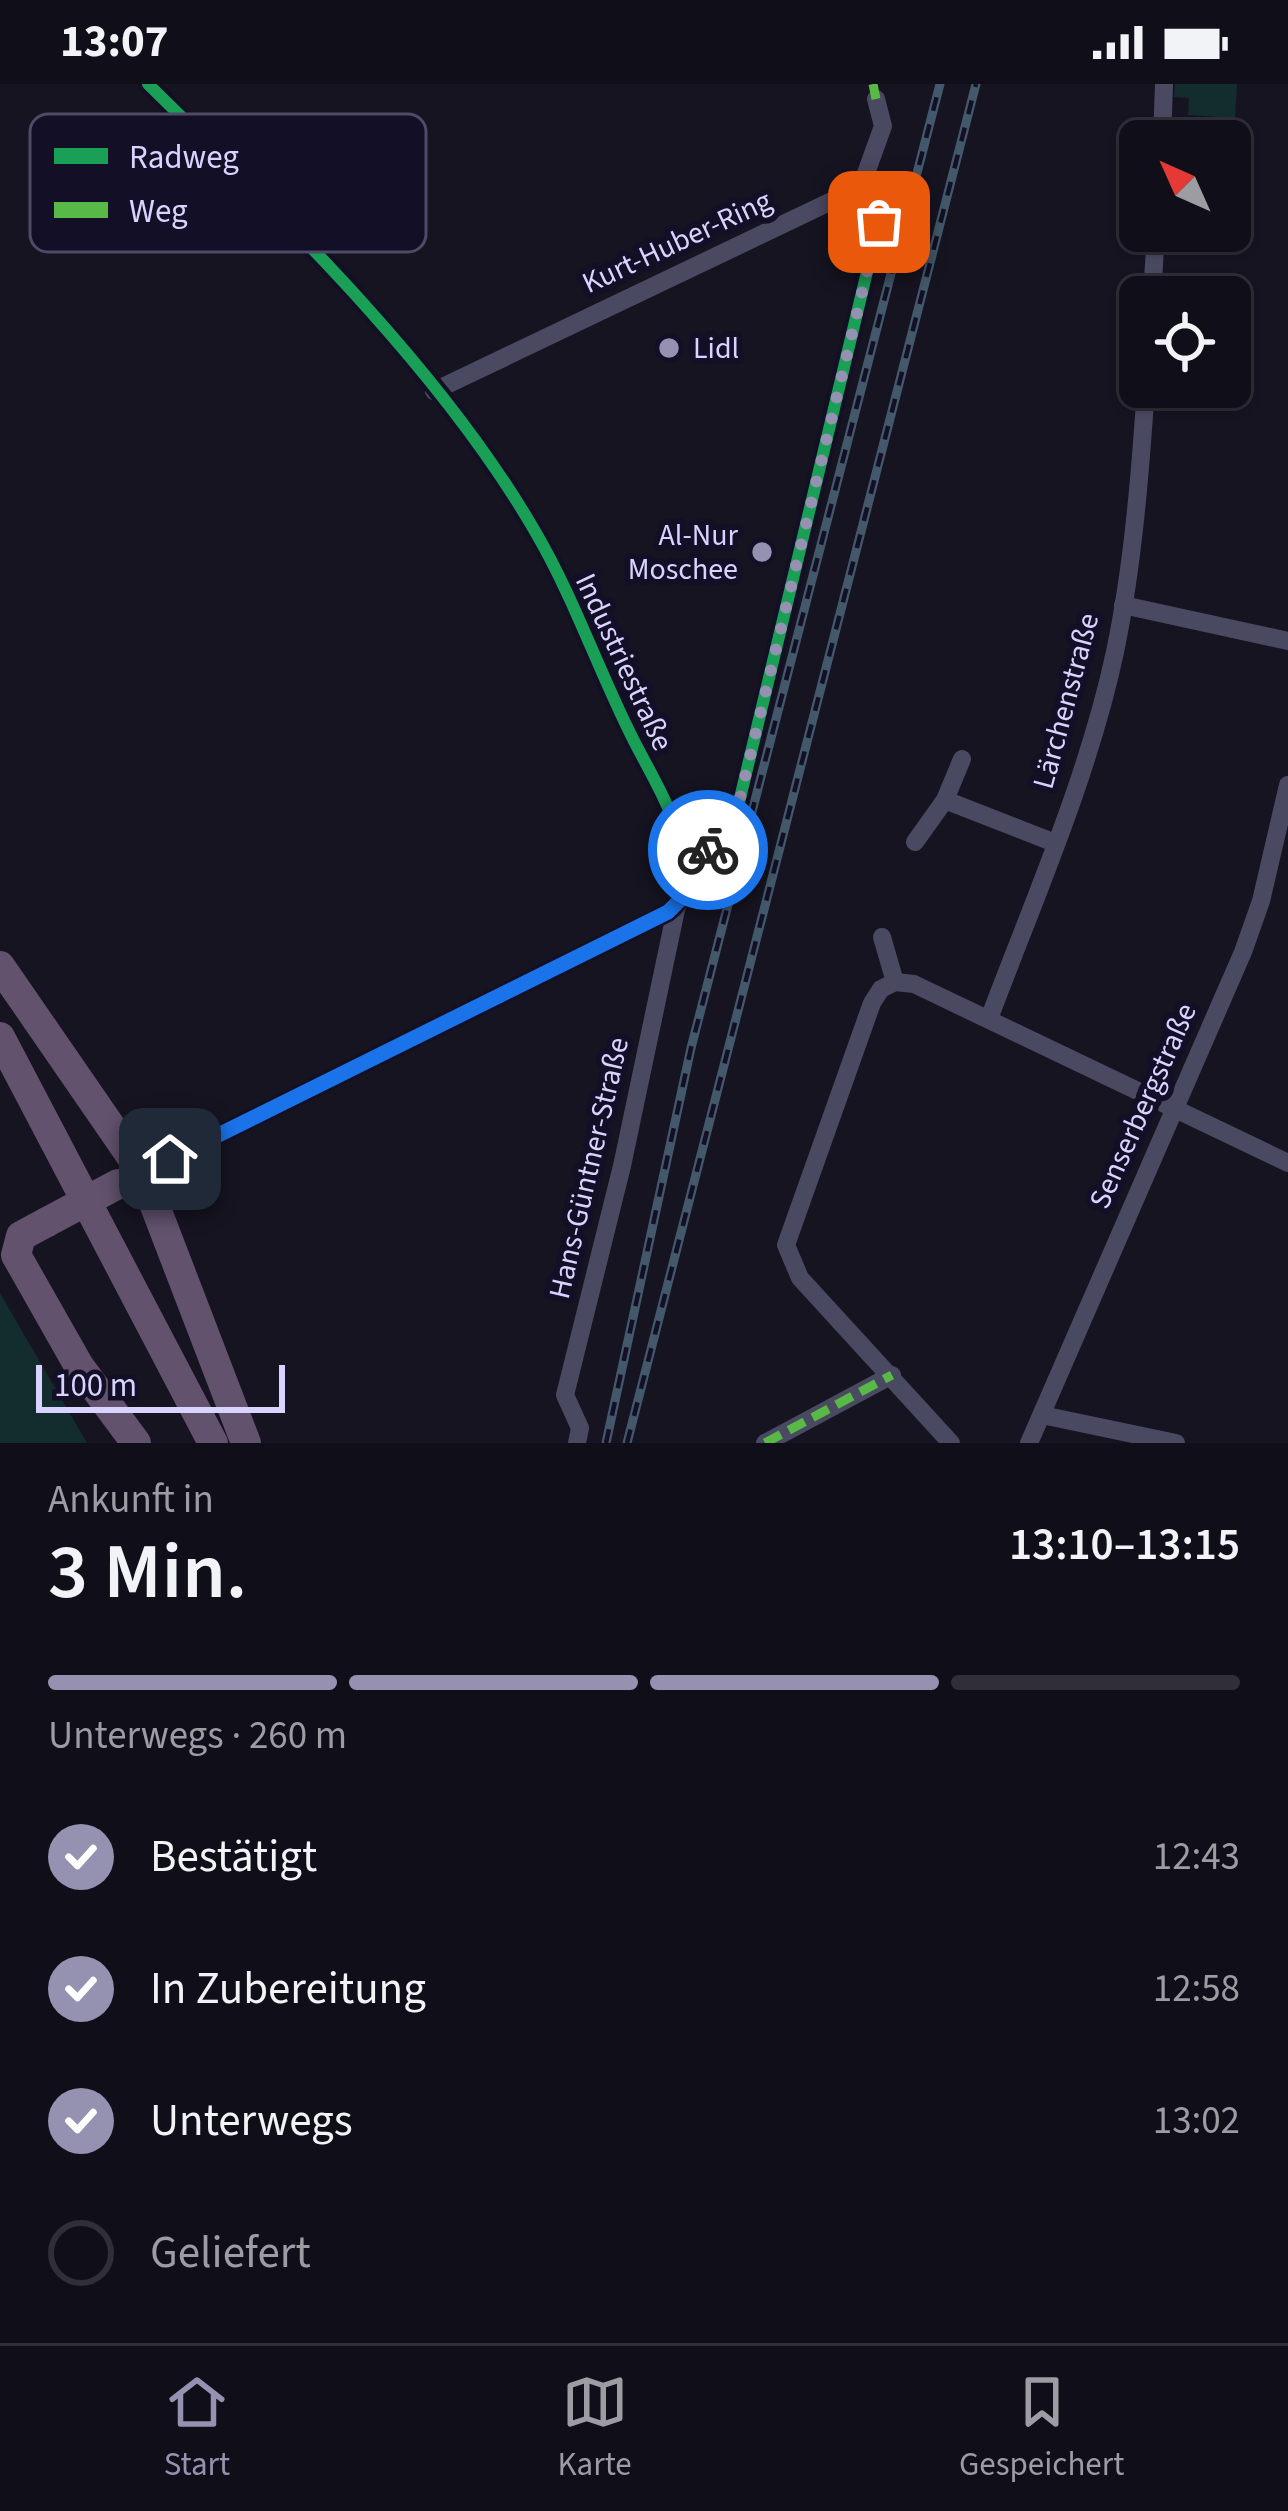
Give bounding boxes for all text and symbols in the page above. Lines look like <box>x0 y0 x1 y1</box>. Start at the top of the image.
text: 13:07 <box>60 10 169 74</box>
legend <box>30 114 426 252</box>
north arrow <box>1119 120 1251 252</box>
map controls <box>1119 120 1251 408</box>
text: Radweg <box>129 134 239 181</box>
pin <box>828 171 930 273</box>
street label: Kurt-Huber-Ring <box>575 179 779 305</box>
text: Weg <box>129 188 188 235</box>
icon: bag <box>846 189 912 255</box>
button: locate <box>1119 276 1251 408</box>
place label: Lidl <box>693 327 739 370</box>
marker: Lidl <box>656 335 682 361</box>
place label: Al-Nur Moschee <box>628 514 739 591</box>
marker: Al-Nur Moschee <box>749 539 775 565</box>
street label: Industriestraße <box>564 566 684 758</box>
street label: Lärchenstraße <box>1022 608 1110 794</box>
courier <box>648 790 768 910</box>
icon: bike <box>675 817 741 883</box>
street label: Senserbergstraße <box>1078 996 1208 1216</box>
street label: Hans-Güntner-Straße <box>538 1033 640 1303</box>
pin <box>119 1108 221 1210</box>
icon: home <box>137 1126 203 1192</box>
scale bar <box>36 1359 285 1412</box>
text: 100 m <box>54 1362 137 1409</box>
text: Ankunft in <box>48 1472 214 1528</box>
text: 13:10–13:15 <box>1009 1513 1240 1577</box>
text: 3 Min. <box>48 1517 247 1628</box>
text: Unterwegs · 260 m <box>48 1708 347 1764</box>
icon: check <box>48 1824 114 1890</box>
text: Bestätigt <box>150 1825 317 1889</box>
text: 12:43 <box>1153 1829 1240 1885</box>
icon: check <box>48 1956 114 2022</box>
text: In Zubereitung <box>150 1957 426 2021</box>
text: 12:58 <box>1153 1961 1240 2017</box>
icon: check <box>48 2088 114 2154</box>
text: Unterwegs <box>150 2089 353 2153</box>
text: 13:02 <box>1153 2093 1240 2149</box>
text: Geliefert <box>150 2221 311 2285</box>
tab: Start <box>164 2369 230 2488</box>
tab: Karte <box>557 2369 632 2488</box>
tab: Gespeichert <box>959 2369 1124 2488</box>

